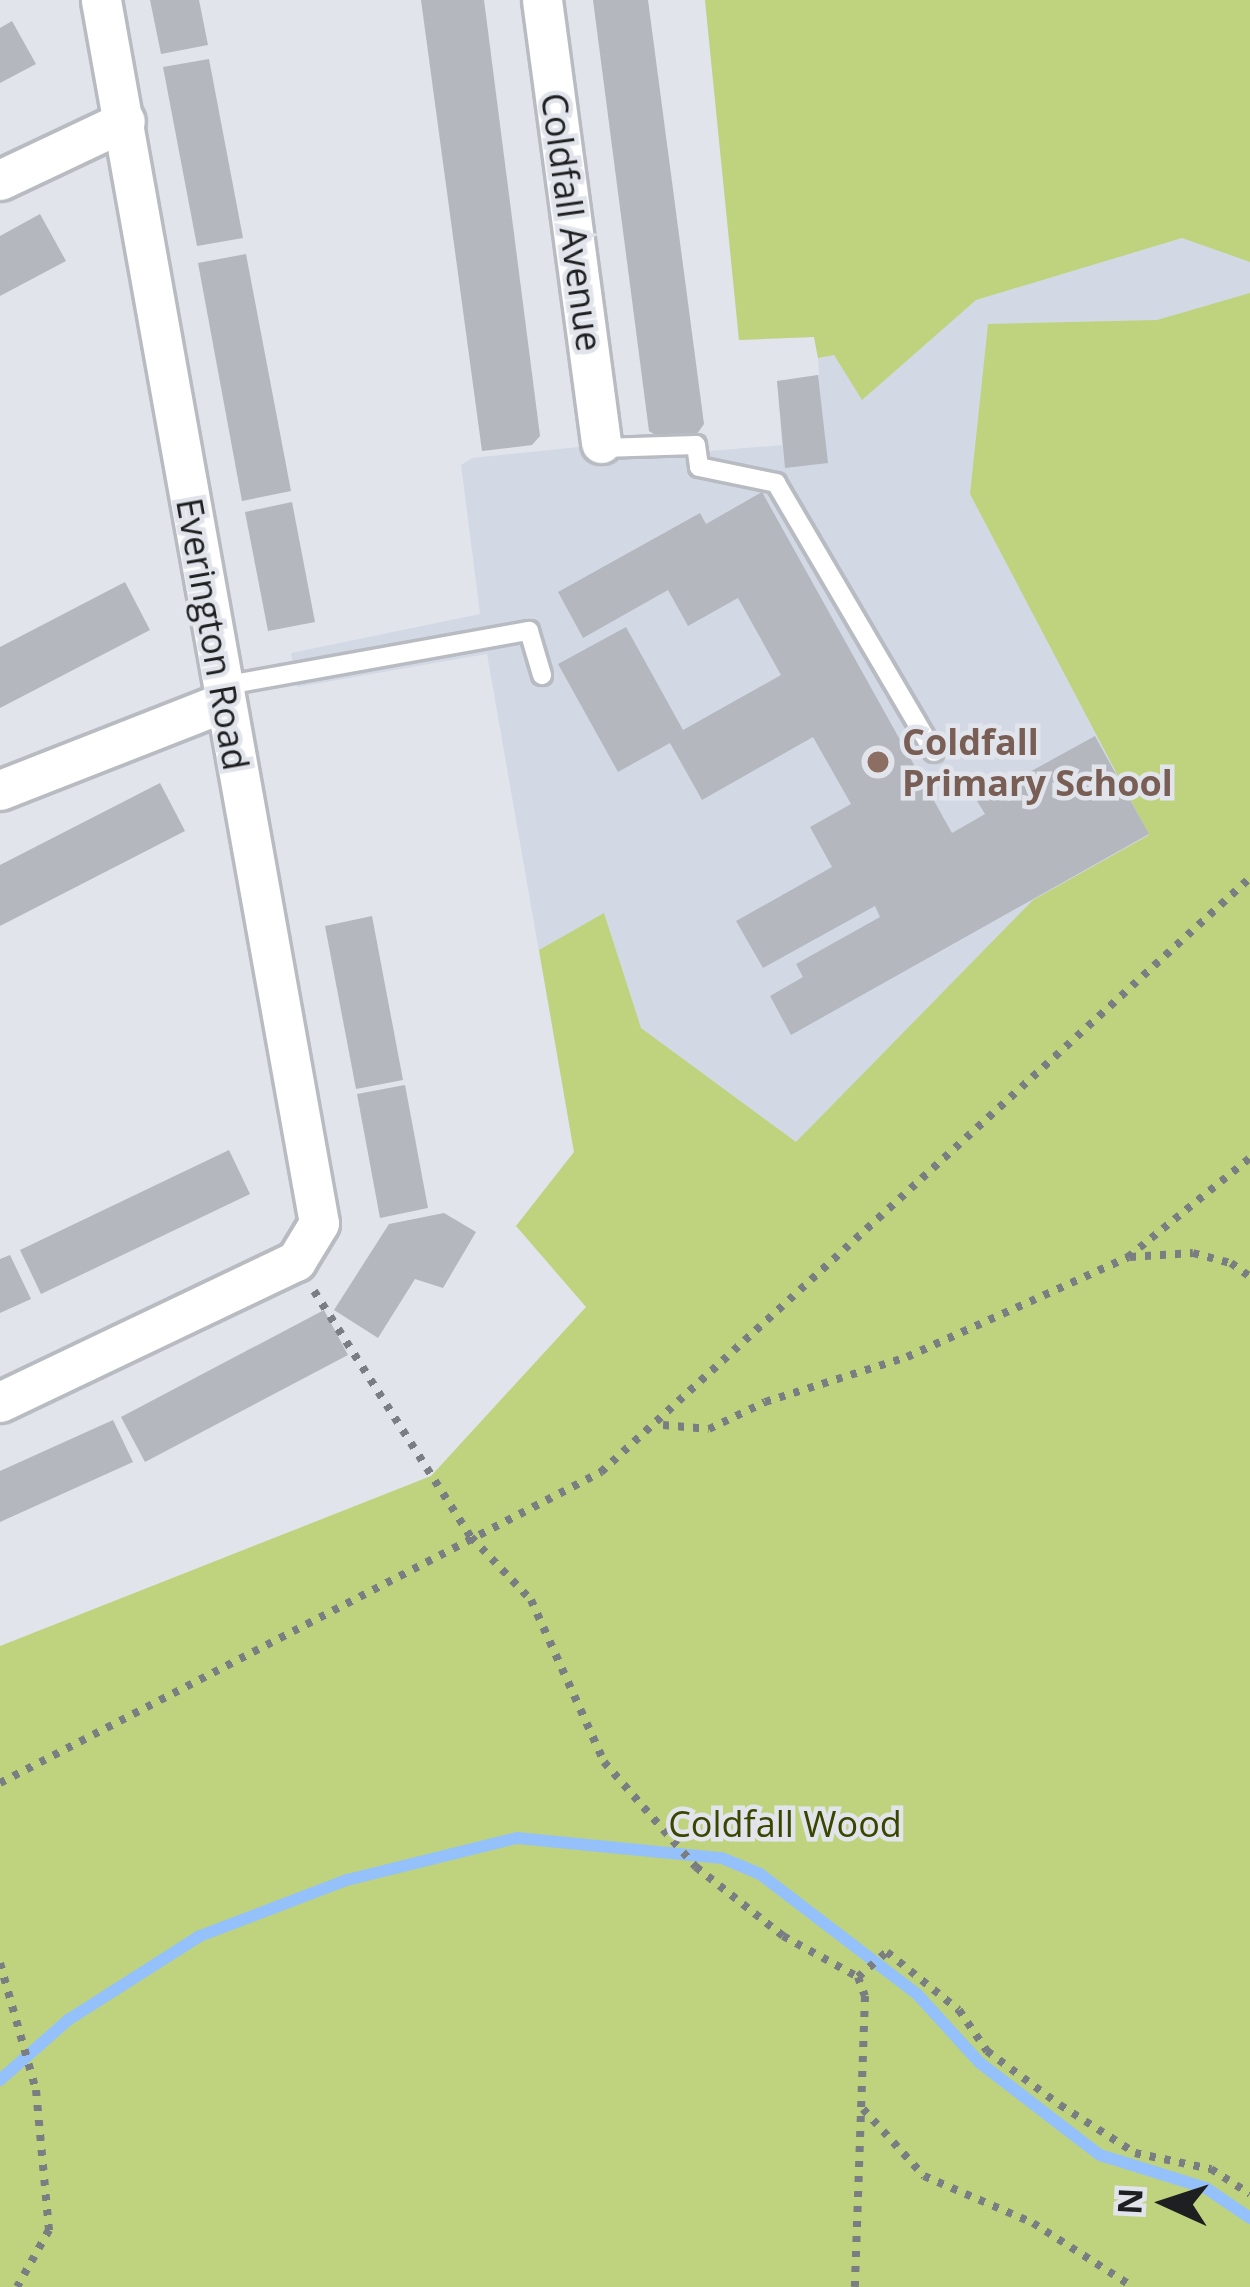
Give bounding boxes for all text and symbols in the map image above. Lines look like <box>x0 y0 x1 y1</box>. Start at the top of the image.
street label: Coldfall Avenue <box>532 90 612 354</box>
street label: Everington Road <box>168 495 258 773</box>
place label: Coldfall Primary School <box>902 719 1173 804</box>
marker: Coldfall Primary School <box>865 749 891 775</box>
park label: Coldfall Wood <box>668 1802 902 1846</box>
north arrow <box>1106 2143 1226 2263</box>
text: N <box>1106 2187 1153 2216</box>

